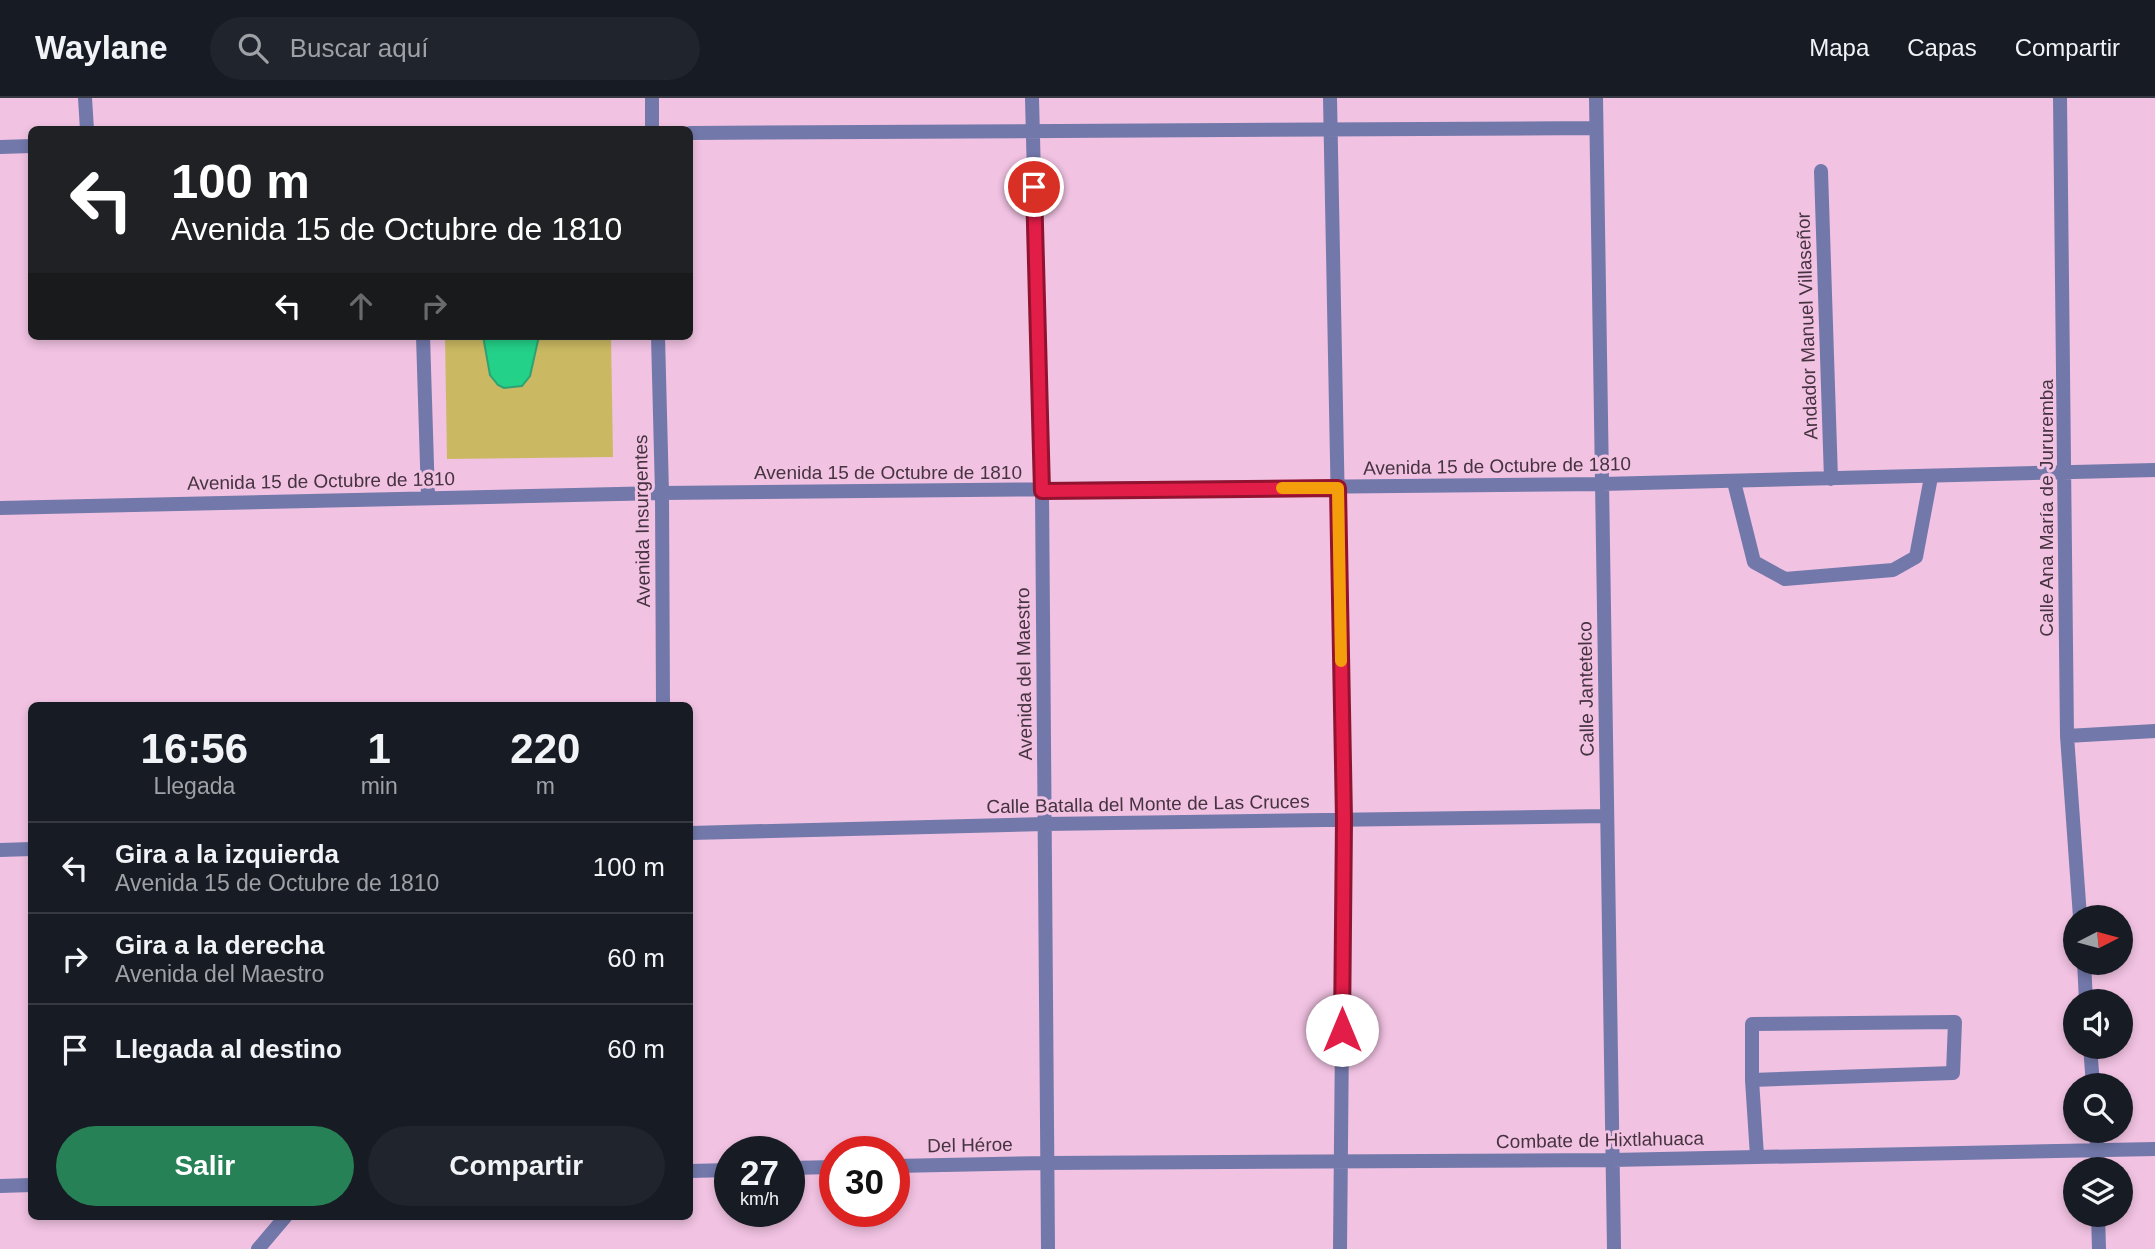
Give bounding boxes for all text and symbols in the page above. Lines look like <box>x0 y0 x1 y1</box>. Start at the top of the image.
search box <box>210 17 700 80</box>
text: Waylane <box>35 29 168 66</box>
icon: search <box>234 29 272 67</box>
text: Buscar aquí <box>290 33 428 63</box>
text: Mapa <box>1809 34 1869 61</box>
text: Capas <box>1907 34 1977 61</box>
text: Compartir <box>2015 34 2120 61</box>
icon: left <box>56 154 147 245</box>
text: 100 m <box>171 154 310 208</box>
pin <box>1004 157 1064 217</box>
icon: arrive <box>1015 168 1053 206</box>
text: Avenida 15 de Octubre de 1810 <box>171 211 622 247</box>
street label: Andador Manuel Villaseñor <box>1793 211 1821 440</box>
icon: left <box>269 287 307 325</box>
icon: ahead <box>342 287 380 325</box>
icon: right <box>415 287 453 325</box>
street label: Calle Ana María de Jururemba <box>2036 379 2057 637</box>
street label: Avenida Insurgentes <box>630 434 654 608</box>
street label: Avenida 15 de Octubre de 1810 <box>1363 453 1631 479</box>
street label: Avenida 15 de Octubre de 1810 <box>754 462 1022 483</box>
street label: Avenida 15 de Octubre de 1810 <box>187 468 455 494</box>
street label: Avenida del Maestro <box>1012 587 1036 761</box>
street label: Calle Jantetelco <box>1574 621 1598 757</box>
text: 16:56 <box>141 725 248 772</box>
text: 1 <box>367 725 391 772</box>
text: 220 <box>510 725 580 772</box>
text: Llegada <box>153 773 235 799</box>
text: min <box>361 773 398 799</box>
text: m <box>536 773 555 799</box>
street label: Calle Batalla del Monte de Las Cruces <box>986 791 1310 817</box>
text: Gira a la izquierda <box>115 839 339 869</box>
icon: left <box>56 849 94 887</box>
text: 100 m <box>593 852 665 882</box>
text: Avenida 15 de Octubre de 1810 <box>115 870 439 896</box>
north arrow <box>2063 905 2133 975</box>
map controls <box>2063 905 2133 1227</box>
text: Gira a la derecha <box>115 930 325 960</box>
icon: right <box>56 940 94 978</box>
text: 60 m <box>607 943 665 973</box>
text: Avenida del Maestro <box>115 961 324 987</box>
button: sound <box>2063 989 2133 1059</box>
position arrow <box>1305 993 1379 1067</box>
icon: arrive <box>56 1031 94 1069</box>
text: Llegada al destino <box>115 1034 342 1064</box>
text: 60 m <box>607 1034 665 1064</box>
button: search <box>2063 1073 2133 1143</box>
button: Salir <box>56 1126 354 1206</box>
button: Compartir <box>368 1126 665 1206</box>
street label: Combate de Hixtlahuaca <box>1496 1128 1705 1152</box>
street label: Del Héroe <box>927 1134 1013 1156</box>
speed limit sign: 30 <box>819 1136 910 1227</box>
text: 27 <box>740 1153 779 1192</box>
button: layers <box>2063 1157 2133 1227</box>
text: km/h <box>740 1189 779 1209</box>

